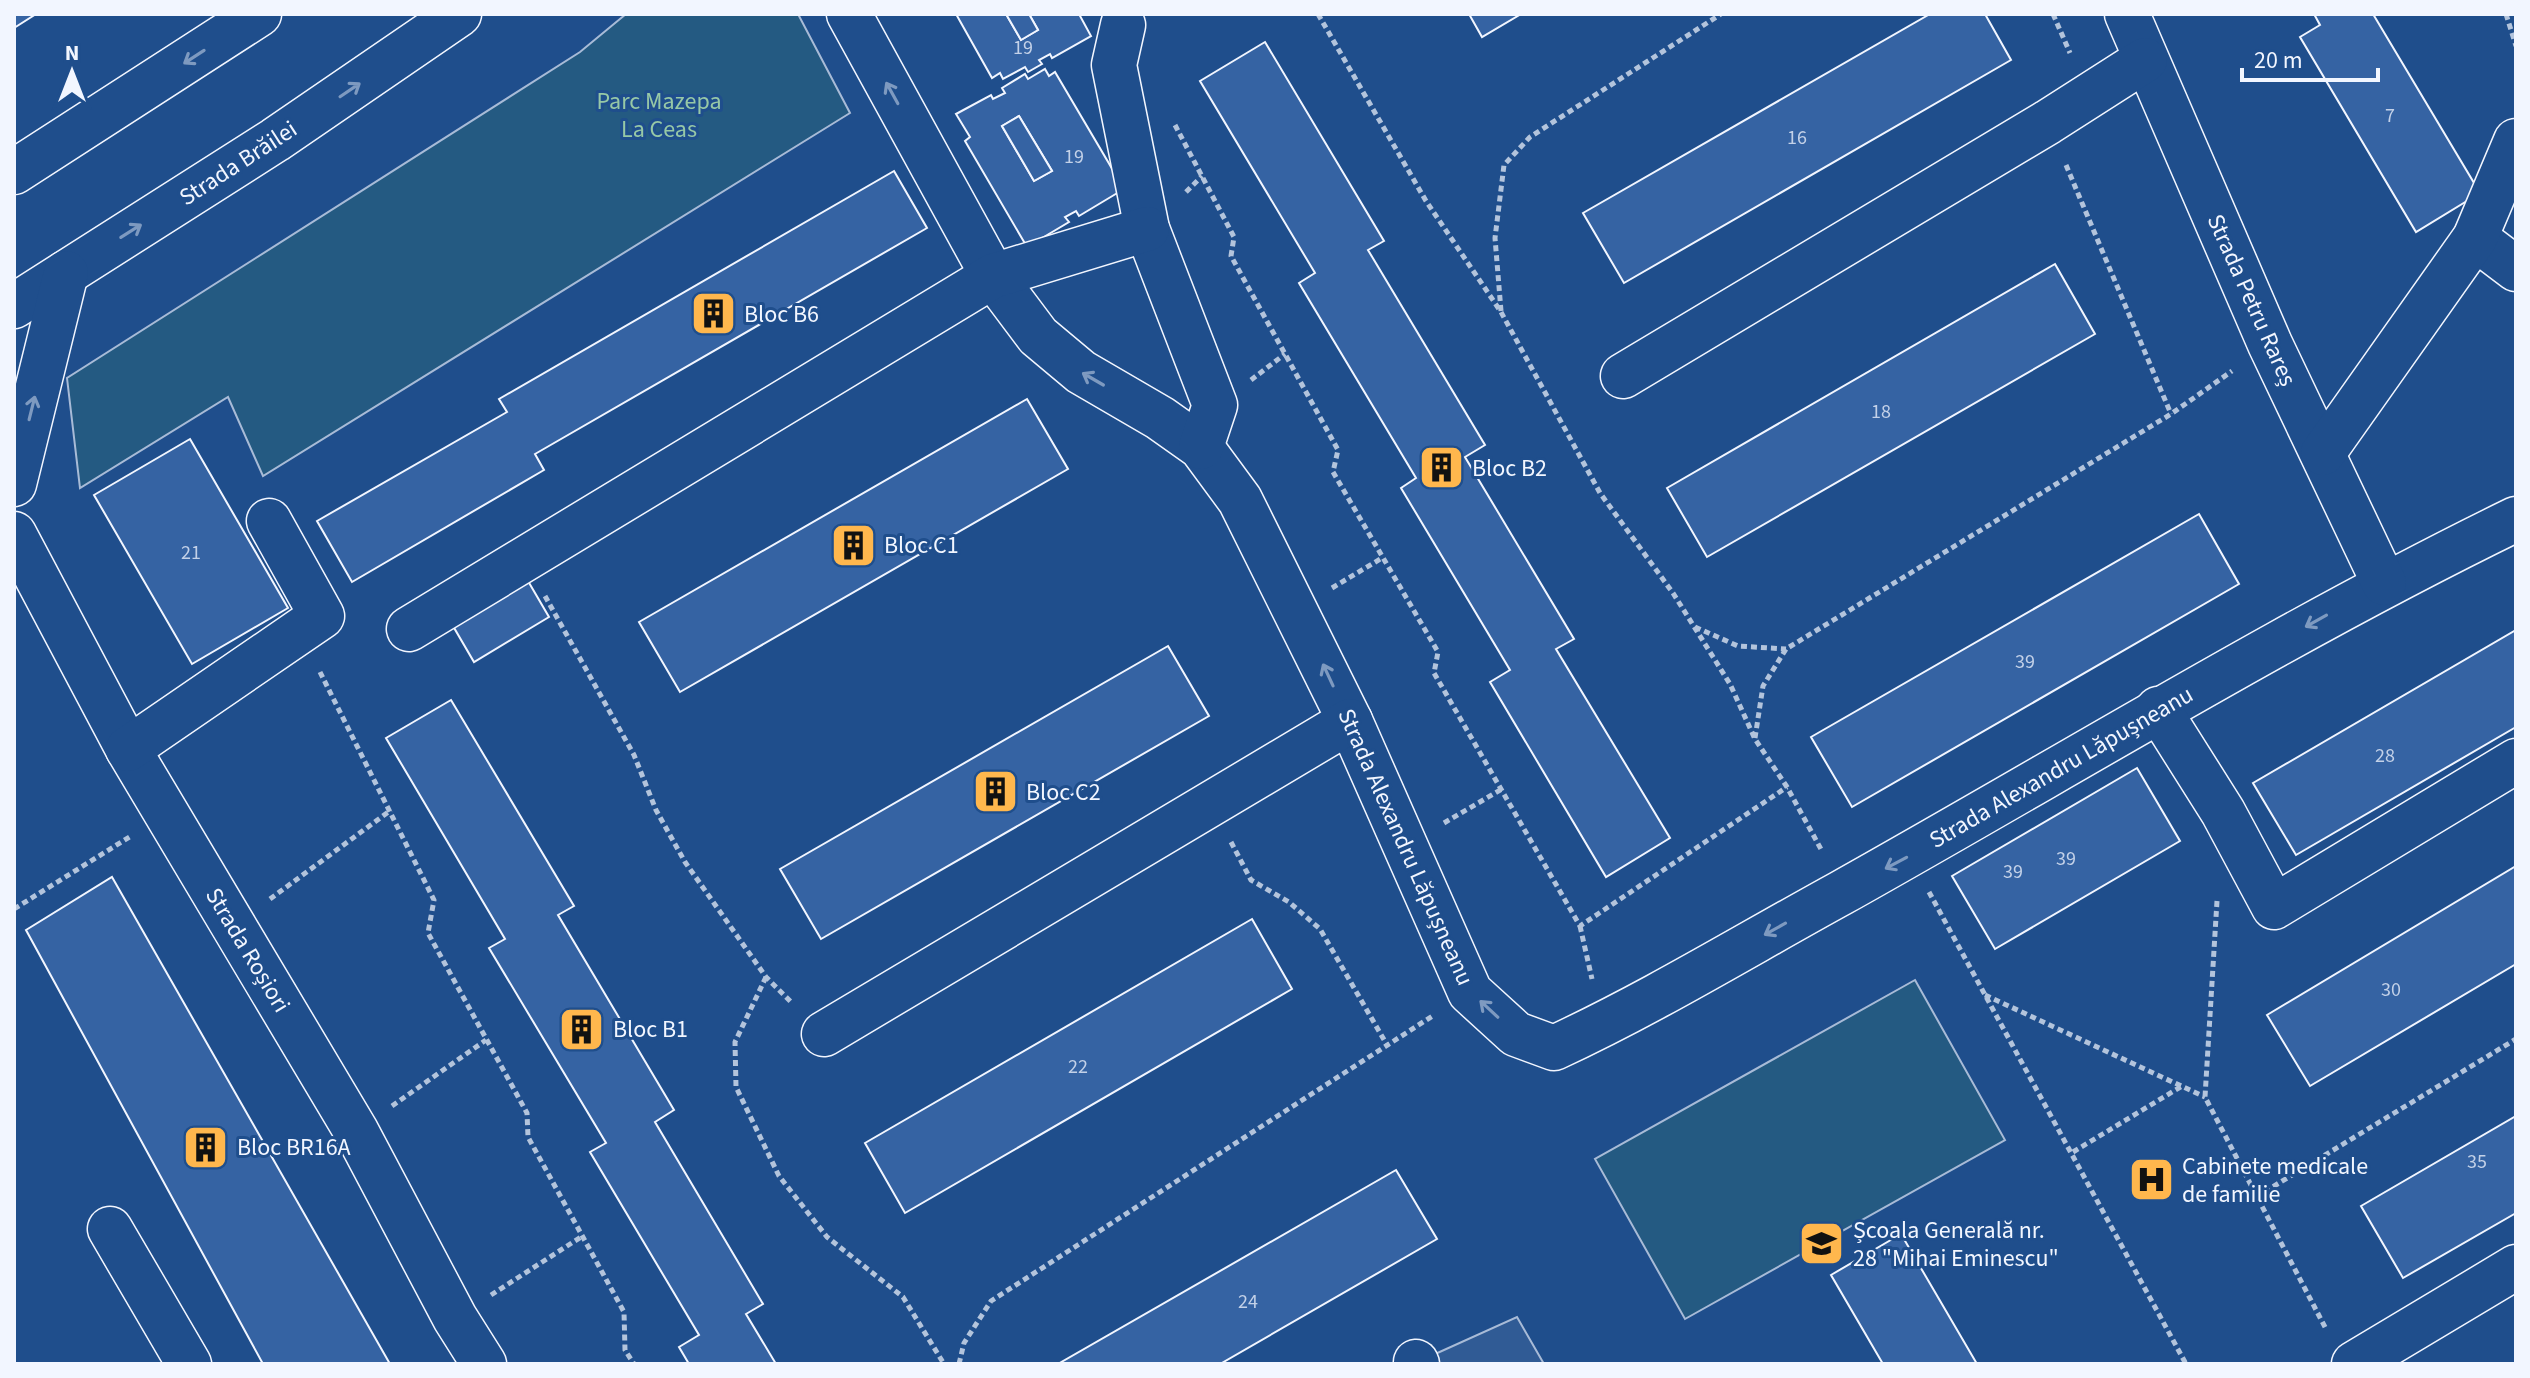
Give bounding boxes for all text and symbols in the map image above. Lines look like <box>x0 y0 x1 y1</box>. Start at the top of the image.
north arrow <box>32 32 112 112</box>
scale bar <box>2242 32 2378 82</box>
house number: 19 <box>1013 34 1033 62</box>
text: N <box>65 37 79 69</box>
text: 20 m <box>2254 43 2303 78</box>
one-way arrow <box>183 50 206 66</box>
one-way arrow <box>338 82 360 98</box>
one-way arrow <box>884 82 900 105</box>
park label: Parc Mazepa La Ceas <box>597 84 721 147</box>
house number: 7 <box>2385 102 2395 130</box>
street label: Strada Brăilei <box>172 112 304 215</box>
house number: 16 <box>1787 124 1807 152</box>
house number: 19 <box>1064 143 1084 171</box>
street label: Strada Petru Rareș <box>2198 209 2305 392</box>
one-way arrow <box>120 223 142 240</box>
building icon: Bloc B6 <box>689 290 737 338</box>
place label: Bloc B6 <box>744 297 819 332</box>
one-way arrow <box>1082 371 1105 387</box>
one-way arrow <box>25 396 40 422</box>
house number: 18 <box>1871 398 1891 426</box>
building icon: Bloc B2 <box>1417 444 1465 492</box>
place label: Bloc B2 <box>1472 451 1547 486</box>
building icon: Bloc C1 <box>829 521 877 569</box>
place label: Bloc C1 <box>884 528 959 563</box>
house number: 21 <box>181 539 201 567</box>
one-way arrow <box>2305 613 2328 629</box>
house number: 39 <box>2015 648 2035 676</box>
one-way arrow <box>1320 664 1335 688</box>
street label: Strada Alexandru Lăpușneanu <box>1923 677 2200 858</box>
street label: Strada Alexandru Lăpușneanu <box>1329 703 1482 991</box>
house number: 28 <box>2375 742 2395 770</box>
building icon: Bloc C2 <box>971 768 1019 816</box>
place label: Bloc C2 <box>1026 775 1101 810</box>
house number: 39 <box>2056 845 2076 873</box>
one-way arrow <box>1885 855 1909 871</box>
house number: 39 <box>2003 858 2023 886</box>
street label: Strada Roșiori <box>197 881 299 1019</box>
one-way arrow <box>1764 922 1787 938</box>
house number: 30 <box>2381 976 2401 1004</box>
one-way arrow <box>1479 1000 1499 1018</box>
building icon: Bloc B1 <box>558 1005 606 1053</box>
place label: Bloc B1 <box>613 1012 688 1047</box>
house number: 22 <box>1068 1053 1088 1081</box>
building icon: Bloc BR16A <box>182 1123 230 1171</box>
place label: Bloc BR16A <box>237 1130 351 1165</box>
house number: 35 <box>2467 1148 2487 1176</box>
place label: Cabinete medicale de familie <box>2182 1149 2368 1212</box>
hospital icon: Cabinete medicale de familie <box>2127 1156 2175 1204</box>
place label: Școala Generală nr. 28 "Mihai Eminescu" <box>1853 1213 2059 1276</box>
school or university icon: Școala Generală nr. 28 "Mihai Eminescu" <box>1798 1220 1846 1268</box>
house number: 24 <box>1238 1288 1258 1316</box>

